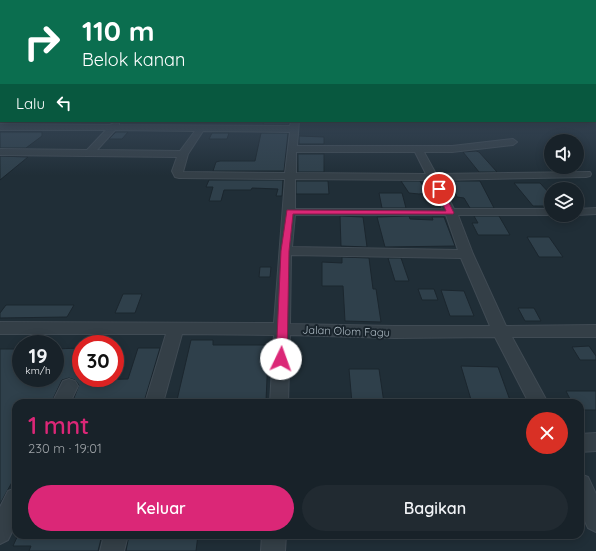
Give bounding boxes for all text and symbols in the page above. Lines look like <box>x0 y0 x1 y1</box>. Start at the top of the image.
text: 110 m <box>82 13 155 48</box>
icon: right <box>16 16 68 68</box>
text: Belok kanan <box>82 48 185 71</box>
icon: left <box>53 92 75 114</box>
text: Lalu <box>16 94 45 113</box>
map controls <box>544 134 584 222</box>
button: sound <box>544 134 584 174</box>
pin <box>422 172 456 206</box>
icon: arrive <box>428 178 450 200</box>
button: layers <box>544 182 584 222</box>
street label: Jalan Olom Fagu <box>302 322 390 340</box>
speed limit sign: 30 <box>72 335 124 387</box>
position arrow <box>260 338 302 380</box>
text: 19 <box>28 343 48 368</box>
text: km/h <box>25 364 51 377</box>
text: 1 mnt <box>28 410 89 440</box>
button: close <box>526 412 568 454</box>
text: 230 m · 19:01 <box>28 440 102 456</box>
button: Keluar <box>28 485 294 531</box>
button: Bagikan <box>302 485 568 531</box>

